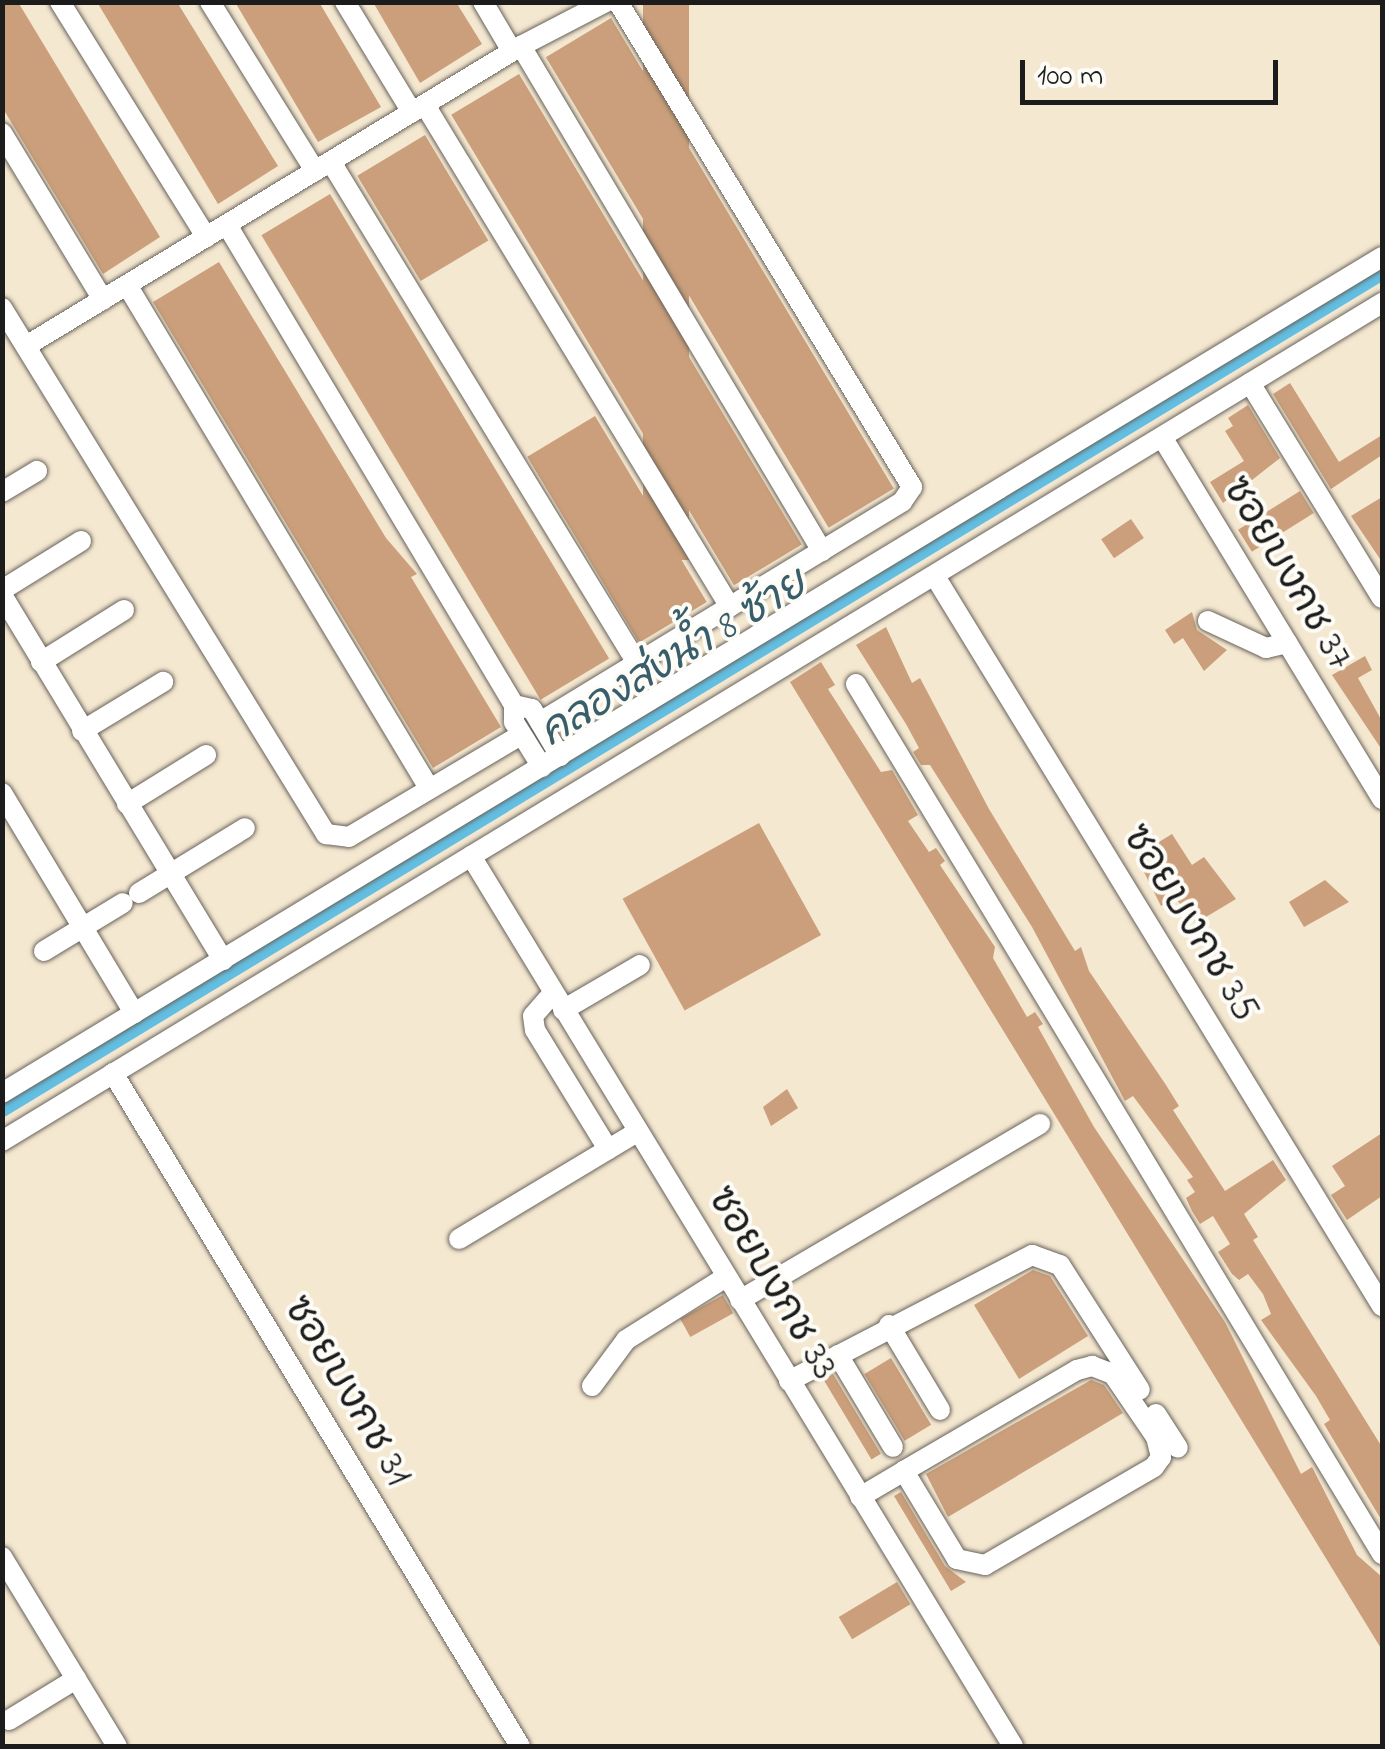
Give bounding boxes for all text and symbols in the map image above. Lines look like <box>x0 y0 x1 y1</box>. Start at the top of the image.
scale bar <box>1025 40 1282 102</box>
text: 100 m <box>1037 55 1103 99</box>
street label: ซอยบงกช 37 <box>1210 469 1362 679</box>
water label: คลองส่งน้ำ 8 ซ้าย <box>531 560 817 760</box>
street label: ซอยบงกช 35 <box>1110 817 1268 1031</box>
street label: ซอยบงกช 33 <box>695 1179 847 1389</box>
street label: ซอยบงกช 31 <box>271 1289 421 1495</box>

